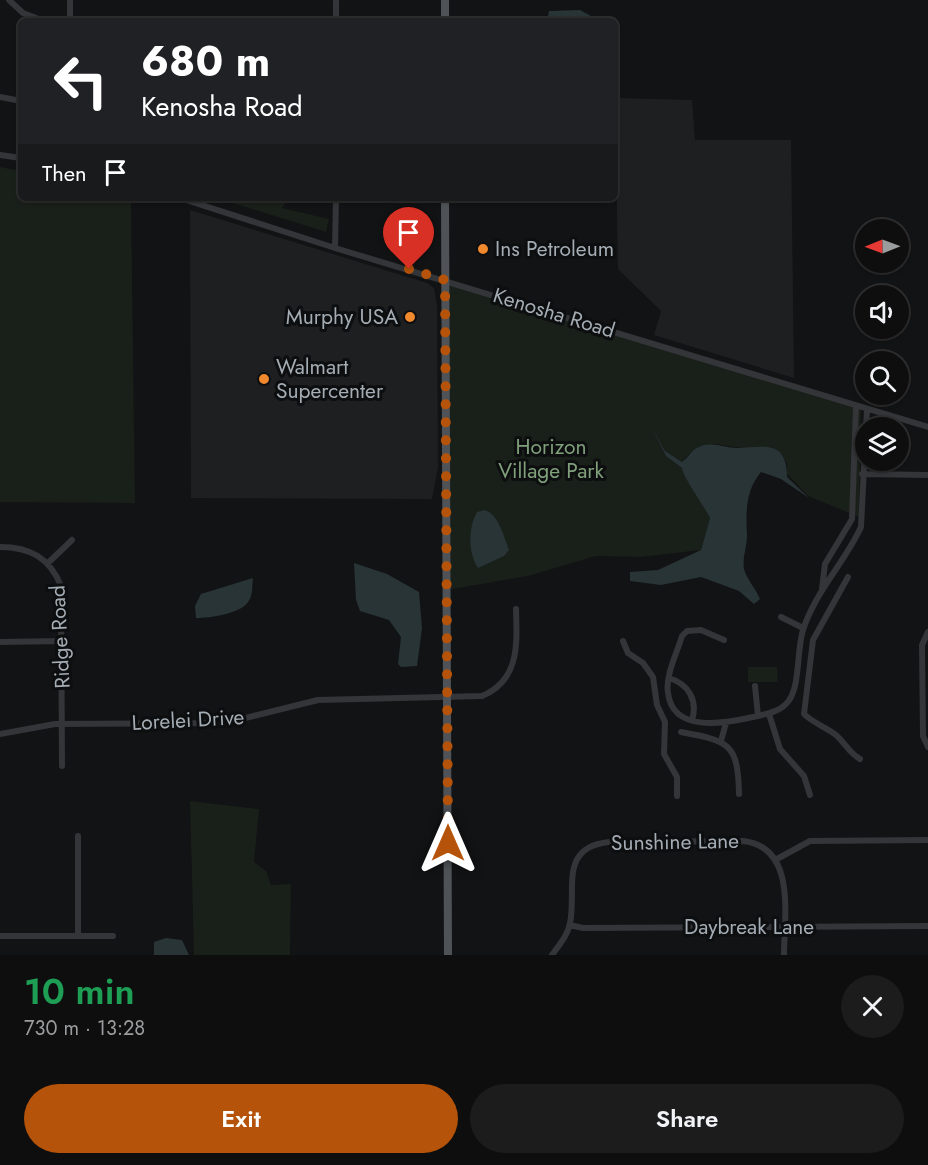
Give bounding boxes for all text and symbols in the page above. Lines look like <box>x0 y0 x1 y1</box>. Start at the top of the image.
text: 680 m <box>141 31 270 92</box>
icon: left <box>42 42 120 120</box>
text: Kenosha Road <box>141 87 303 126</box>
icon: arrive <box>99 156 132 189</box>
text: Then <box>42 157 87 189</box>
pin <box>383 207 434 269</box>
icon: arrive <box>392 216 425 249</box>
north arrow <box>855 219 909 273</box>
map controls <box>855 219 909 471</box>
place label: Ins Petroleum <box>495 234 614 264</box>
marker: Ins Petroleum <box>476 242 490 256</box>
street label: Kenosha Road <box>489 280 619 346</box>
button: sound <box>855 285 909 339</box>
place label: Murphy USA <box>286 302 398 332</box>
marker: Murphy USA <box>403 310 417 324</box>
button: search <box>855 351 909 405</box>
place label: Walmart Supercenter <box>276 352 384 406</box>
marker: Walmart Supercenter <box>257 372 271 386</box>
button: layers <box>855 417 909 471</box>
park label: Horizon Village Park <box>498 432 605 486</box>
street label: Ridge Road <box>42 584 78 690</box>
street label: Lorelei Drive <box>131 702 245 738</box>
position arrow <box>416 811 480 875</box>
street label: Sunshine Lane <box>611 826 739 858</box>
street label: Daybreak Lane <box>684 912 814 942</box>
text: 10 min <box>24 965 135 1017</box>
button: close <box>841 975 904 1038</box>
text: 730 m · 13:28 <box>24 1014 145 1043</box>
button: Exit <box>24 1084 458 1153</box>
button: Share <box>470 1084 904 1153</box>

